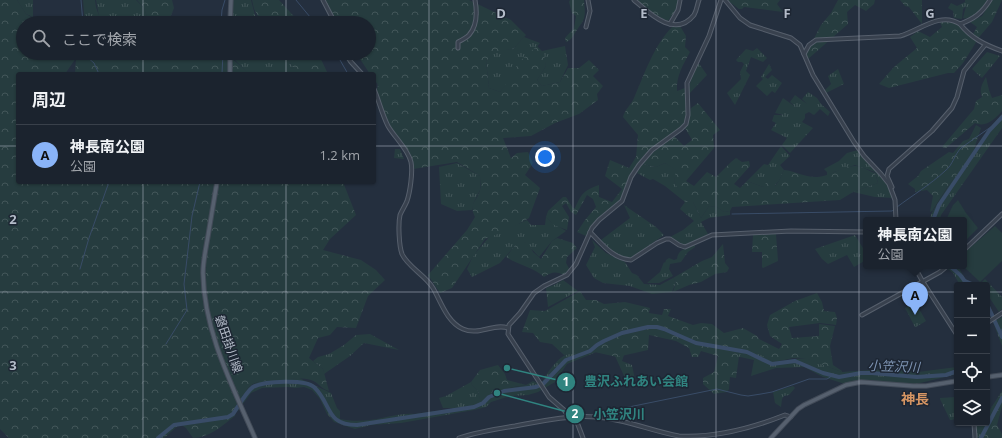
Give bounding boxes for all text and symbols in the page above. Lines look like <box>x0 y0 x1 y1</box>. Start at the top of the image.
text: D <box>496 4 506 22</box>
text: E <box>640 4 648 22</box>
text: F <box>783 4 791 22</box>
text: G <box>925 4 935 22</box>
search box <box>16 16 376 60</box>
icon: search <box>30 27 52 49</box>
text: ここで検索 <box>62 29 137 49</box>
text: 周辺 <box>32 88 66 111</box>
text: 神長南公園 <box>70 136 145 156</box>
text: A <box>41 146 49 164</box>
text: 1.2 km <box>319 146 360 164</box>
your location <box>535 147 555 167</box>
text: 公園 <box>70 157 96 175</box>
text: 2 <box>9 210 17 228</box>
popup <box>863 217 967 269</box>
text: 神長南公園 <box>877 224 953 244</box>
text: 公園 <box>877 245 904 263</box>
pin: A <box>902 282 928 315</box>
map controls <box>954 282 990 426</box>
button: + <box>954 282 990 318</box>
street label: 磐田掛川線 <box>211 313 247 375</box>
button: − <box>954 318 990 354</box>
button: locate <box>954 354 990 390</box>
text: 3 <box>9 356 17 374</box>
water label: 小笠沢川 <box>868 356 922 376</box>
callout: 豊沢ふれあい会館 <box>556 369 696 394</box>
text: 豊沢ふれあい会館 <box>584 372 688 390</box>
text: 1 <box>563 373 569 390</box>
district label: 神長 <box>901 389 929 408</box>
button: layers <box>954 390 990 426</box>
callout: 小笠沢川 <box>565 402 653 427</box>
text: 2 <box>572 405 579 422</box>
text: 小笠沢川 <box>593 405 645 423</box>

